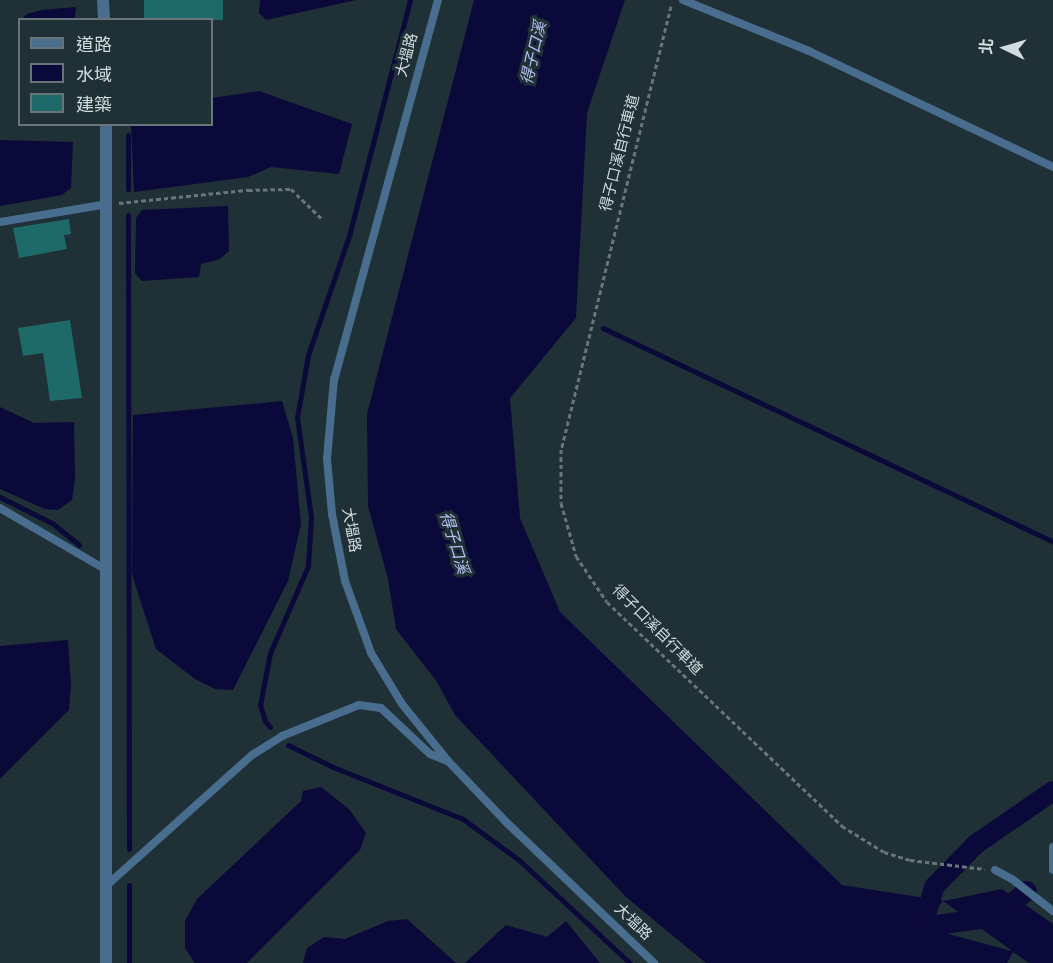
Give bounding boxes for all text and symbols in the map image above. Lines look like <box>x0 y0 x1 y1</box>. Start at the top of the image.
legend <box>18 18 213 126</box>
north arrow <box>975 18 1035 78</box>
water label: 得子口溪 <box>517 20 551 86</box>
street label: 大塭路 <box>392 31 422 79</box>
text: 道路 <box>76 34 112 55</box>
text: 北 <box>976 38 997 55</box>
text: 水域 <box>76 64 112 85</box>
street label: 得子口溪自行車道 <box>597 93 643 213</box>
text: 建築 <box>76 94 112 115</box>
street label: 大塭路 <box>338 506 364 554</box>
water label: 得子口溪 <box>435 510 473 576</box>
street label: 得子口溪自行車道 <box>608 581 706 679</box>
street label: 大塭路 <box>611 900 655 944</box>

